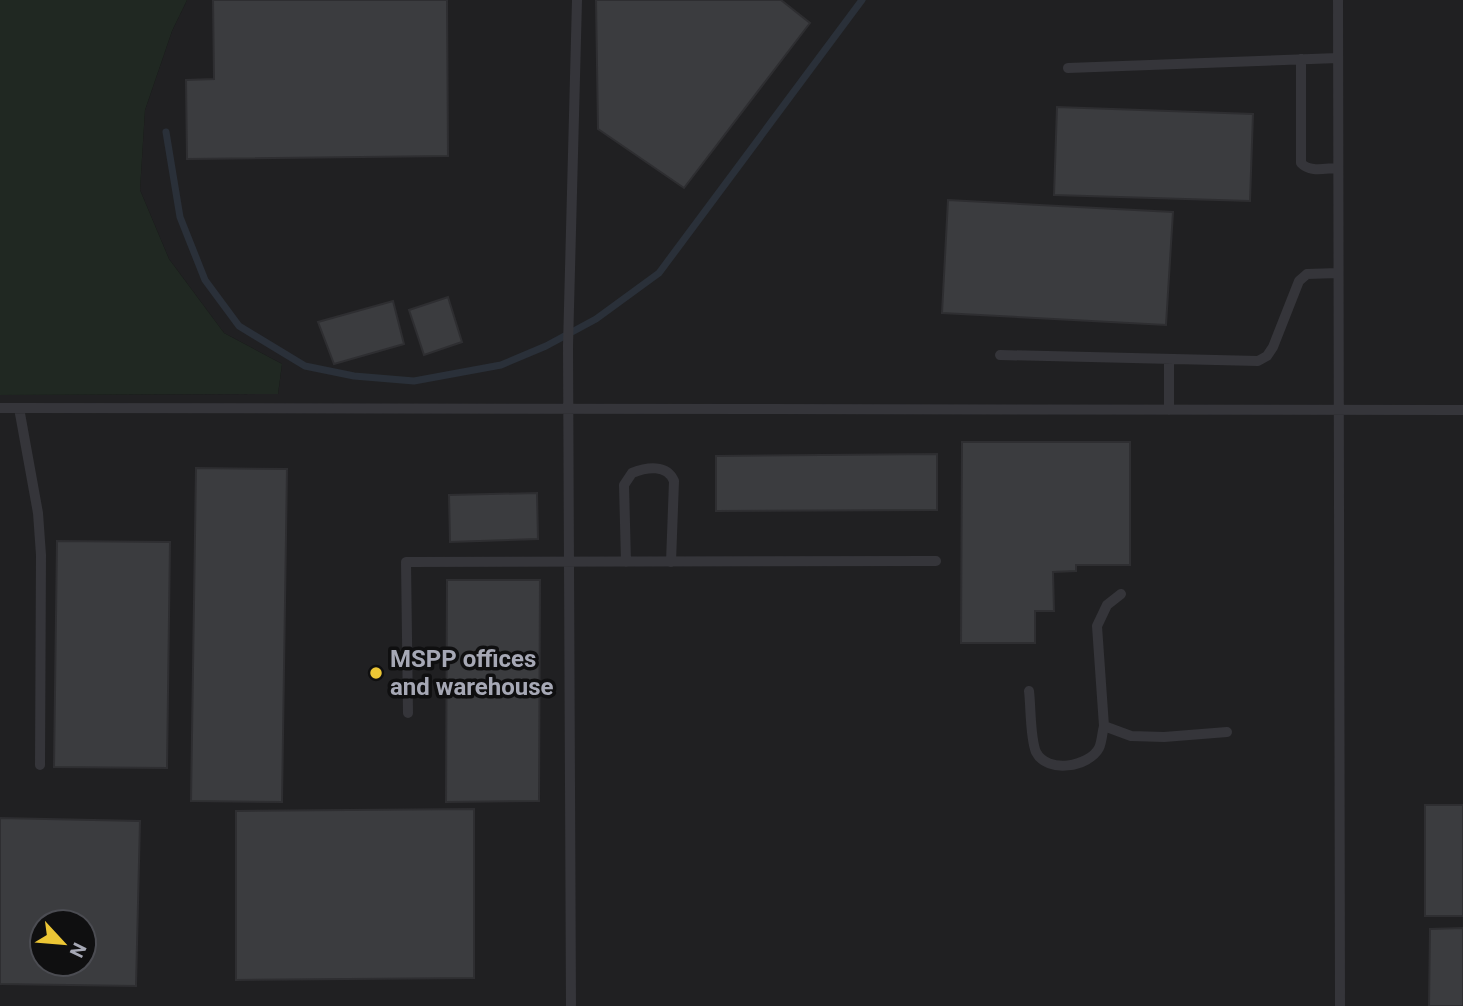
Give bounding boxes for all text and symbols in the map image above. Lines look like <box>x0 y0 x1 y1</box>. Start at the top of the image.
place label: MSPP offices and warehouse <box>390 645 554 701</box>
marker: MSPP offices and warehouse <box>368 665 384 681</box>
north arrow <box>28 908 98 978</box>
text: N <box>65 939 91 961</box>

